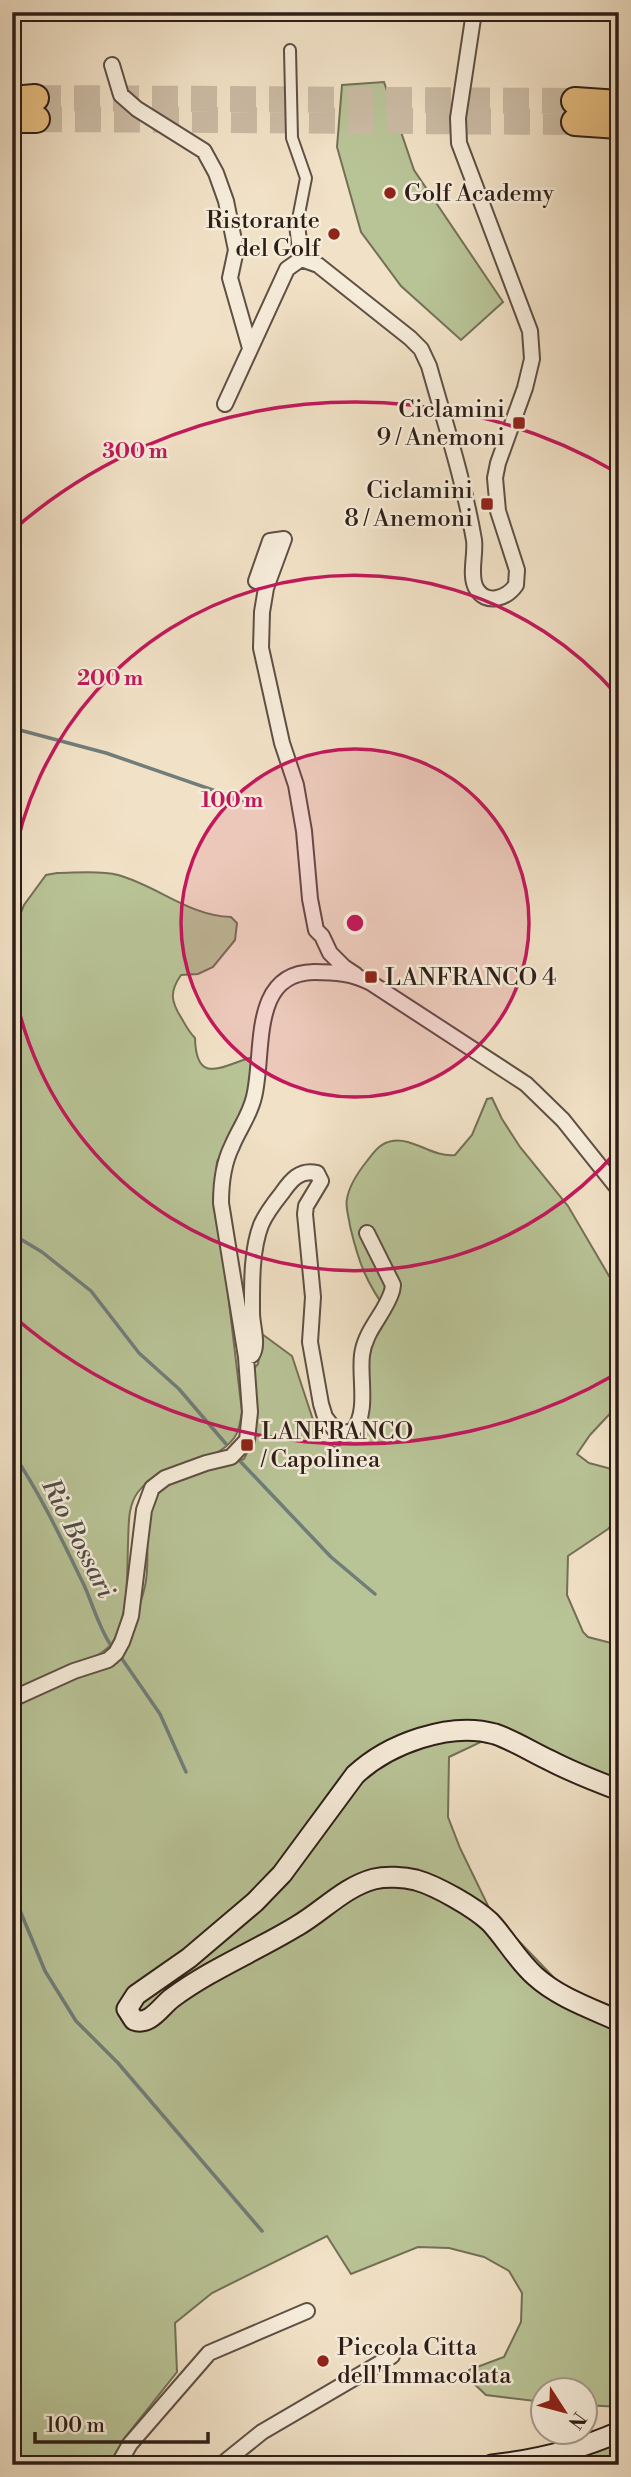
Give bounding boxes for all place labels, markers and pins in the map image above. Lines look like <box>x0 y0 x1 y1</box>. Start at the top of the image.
place label: Golf Academy <box>404 179 555 209</box>
marker: Golf Academy <box>382 185 398 201</box>
place label: Ristorante del Golf <box>206 206 321 264</box>
marker: Ristorante del Golf <box>326 226 342 242</box>
place label: Ciclamini 9 / Anemoni <box>376 395 505 453</box>
marker: Ciclamini 9 / Anemoni <box>511 415 527 431</box>
place label: Ciclamini 8 / Anemoni <box>344 476 473 534</box>
marker: Ciclamini 8 / Anemoni <box>479 496 495 512</box>
centre of rings <box>343 911 367 935</box>
place label: LANFRANCO 4 <box>385 963 556 993</box>
marker: LANFRANCO 4 <box>363 969 379 985</box>
place label: LANFRANCO / Capolinea <box>260 1417 413 1475</box>
marker: LANFRANCO / Capolinea <box>239 1437 255 1453</box>
place label: Piccola Citta dell'Immacolata <box>337 2333 512 2391</box>
marker: Piccola Citta dell'Immacolata <box>315 2353 331 2369</box>

